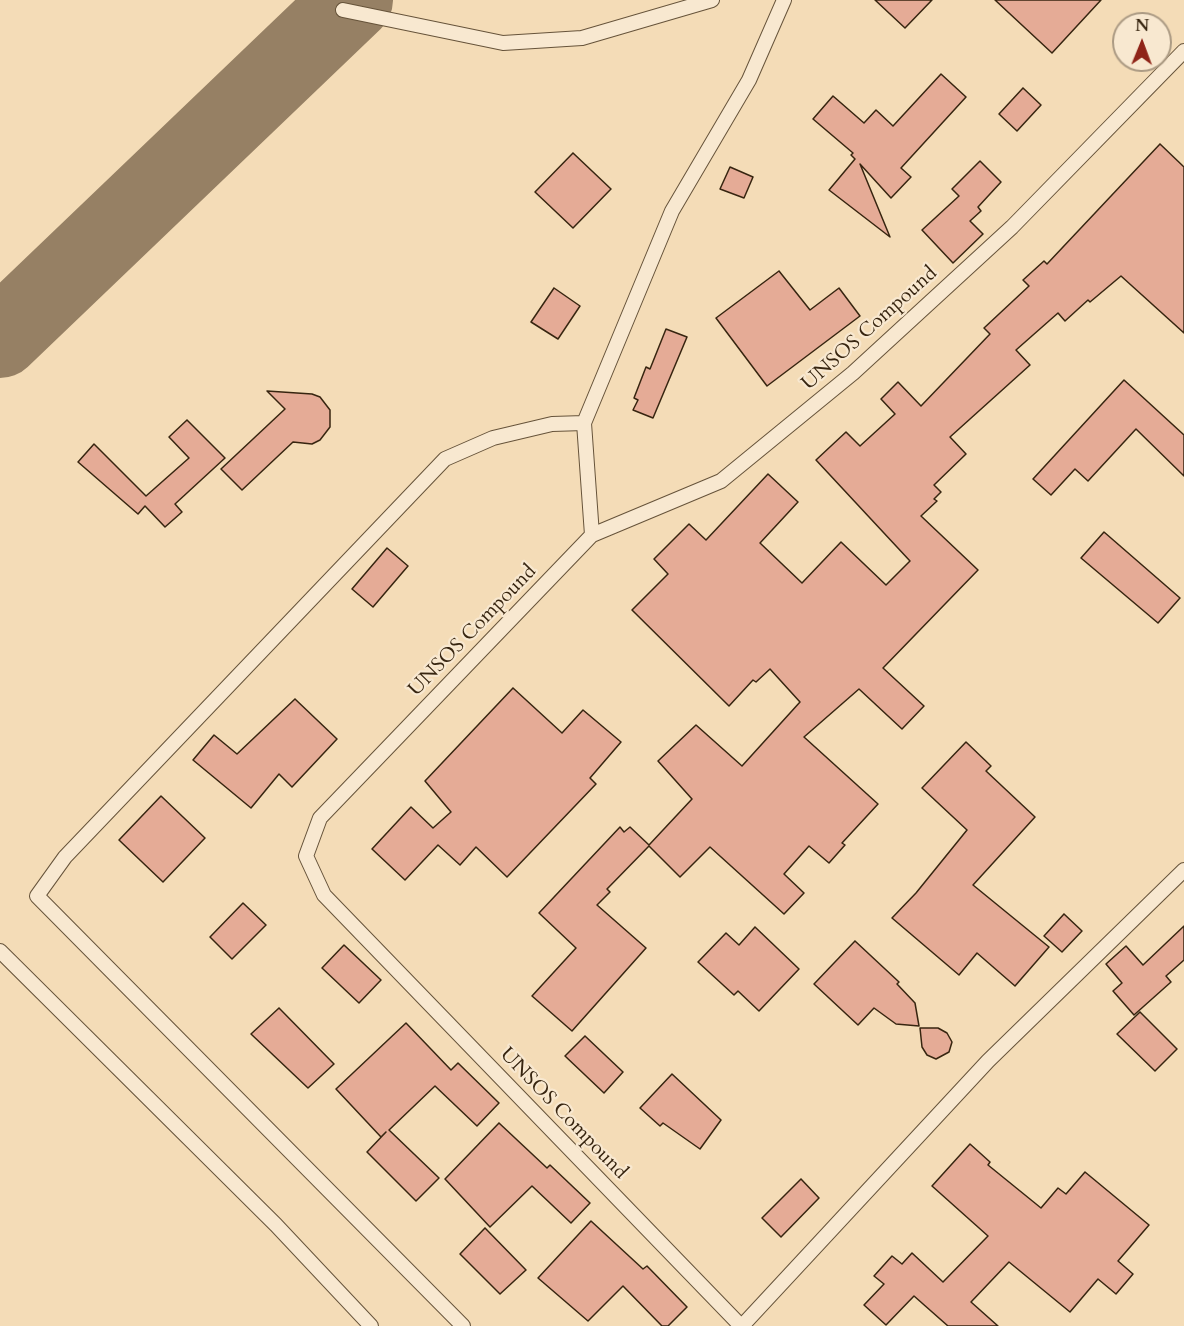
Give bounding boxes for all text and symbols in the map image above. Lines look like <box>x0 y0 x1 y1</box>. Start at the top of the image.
north arrow <box>1112 12 1172 72</box>
text: N <box>1135 15 1149 37</box>
street label: UNSOS Compound <box>797 262 943 396</box>
street label: UNSOS Compound <box>404 560 542 702</box>
street label: UNSOS Compound <box>494 1043 632 1185</box>

